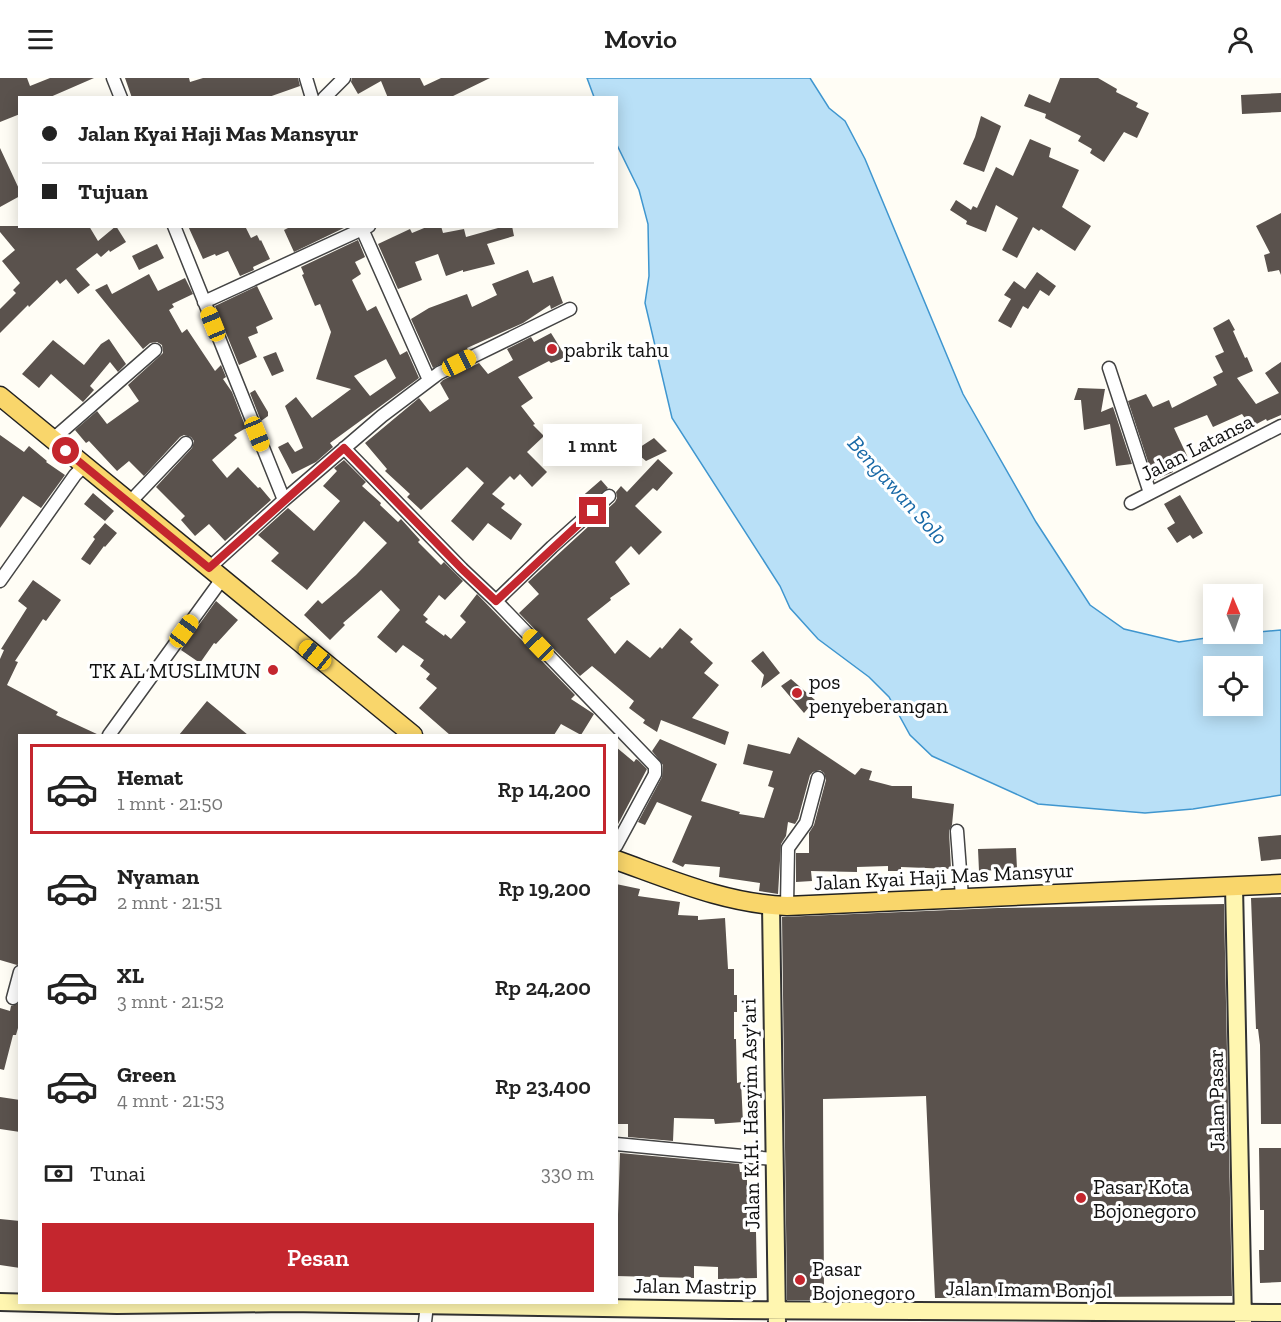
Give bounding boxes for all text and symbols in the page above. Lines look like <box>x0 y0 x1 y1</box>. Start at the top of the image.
icon: menu <box>24 23 57 56</box>
text: Movio <box>604 23 677 55</box>
icon: person <box>1224 23 1257 56</box>
text: Jalan Kyai Haji Mas Mansyur <box>78 120 358 147</box>
text: Tujuan <box>78 178 148 205</box>
car <box>198 304 228 344</box>
place label: pabrik tahu <box>564 337 669 362</box>
marker: pabrik tahu <box>545 342 559 356</box>
car <box>439 347 479 379</box>
street label: Jalan Latansa <box>1137 408 1257 486</box>
car <box>242 414 272 454</box>
callout: 1 mnt <box>544 424 642 466</box>
water label: Bengawan Solo <box>842 430 954 550</box>
text: 1 mnt <box>568 433 617 457</box>
route start <box>52 437 79 464</box>
route end <box>579 497 606 524</box>
north arrow <box>1203 584 1263 644</box>
map controls <box>1203 584 1263 716</box>
car <box>166 611 202 651</box>
car <box>519 626 557 664</box>
car <box>295 637 335 673</box>
button: locate <box>1203 656 1263 716</box>
place label: TK AL MUSLIMUN <box>89 658 261 683</box>
marker: TK AL MUSLIMUN <box>266 663 280 677</box>
place label: pos penyeberangan <box>809 669 948 718</box>
marker: pos penyeberangan <box>790 686 804 700</box>
icon: car <box>45 762 99 816</box>
text: Hemat <box>117 764 183 791</box>
text: Rp 14,200 <box>498 776 591 803</box>
text: 1 mnt · 21:50 <box>117 791 223 815</box>
street label: Jalan Kyai Haji Mas Mansyur <box>813 857 1075 896</box>
icon: car <box>45 861 99 915</box>
text: Nyaman <box>117 863 199 890</box>
text: Rp 19,200 <box>498 875 591 902</box>
text: 2 mnt · 21:51 <box>117 890 222 914</box>
icon: car <box>45 960 99 1014</box>
text: XL <box>117 962 144 989</box>
text: Rp 24,200 <box>495 974 591 1001</box>
text: 3 mnt · 21:52 <box>117 989 224 1013</box>
street label: Jalan K.H. Hasyim Asy'ari <box>735 998 765 1230</box>
street label: Jalan Pasar <box>1203 1049 1229 1151</box>
icon: car <box>45 1059 99 1113</box>
text: Green <box>117 1061 176 1088</box>
text: Rp 23,400 <box>495 1073 591 1100</box>
text: 4 mnt · 21:53 <box>117 1088 224 1112</box>
icon: cash <box>42 1157 75 1190</box>
text: Tunai <box>90 1160 145 1187</box>
text: 330 m <box>541 1161 594 1185</box>
place label: Pasar Kota Bojonegoro <box>1093 1174 1196 1224</box>
marker: Pasar Kota Bojonegoro <box>1074 1191 1088 1205</box>
button: Pesan <box>42 1223 594 1292</box>
place label: Pasar Bojonegoro <box>812 1256 915 1306</box>
street label: Jalan Mastrip <box>633 1272 757 1300</box>
marker: Pasar Bojonegoro <box>793 1273 807 1287</box>
street label: Jalan Imam Bonjol <box>945 1275 1113 1304</box>

